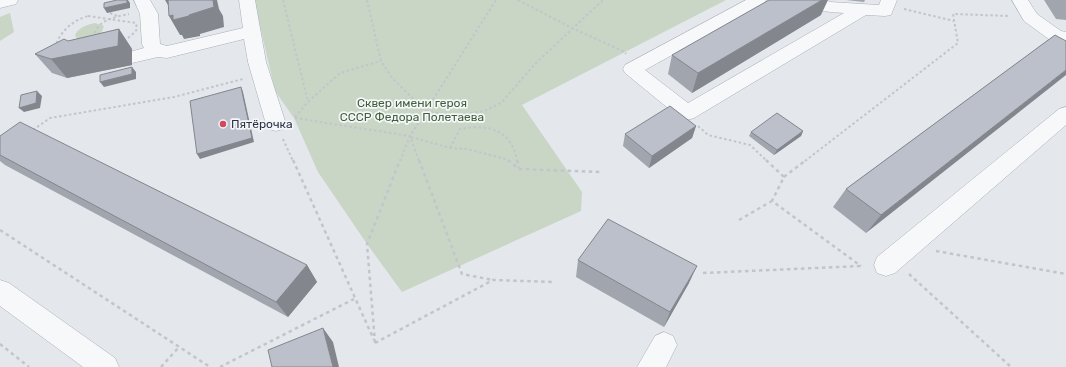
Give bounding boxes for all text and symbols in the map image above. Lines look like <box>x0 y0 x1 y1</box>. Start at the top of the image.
park label: Сквер имени героя СССР Федора Полетаева <box>340 96 484 124</box>
place label: Пятёрочка <box>231 117 293 131</box>
marker: Пятёрочка <box>218 119 228 129</box>

